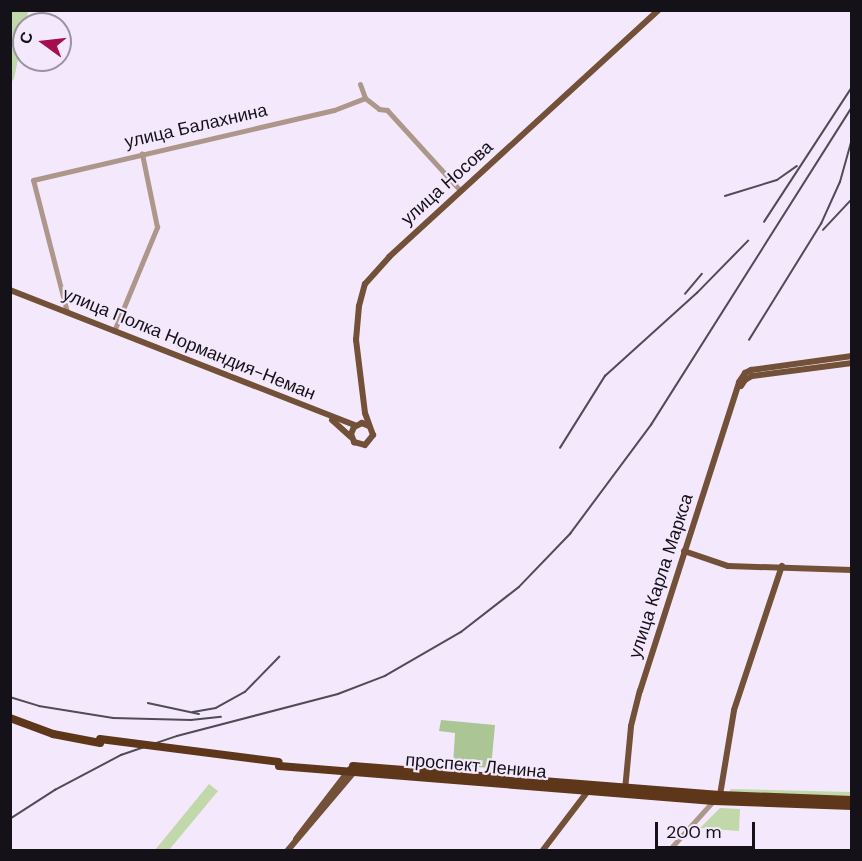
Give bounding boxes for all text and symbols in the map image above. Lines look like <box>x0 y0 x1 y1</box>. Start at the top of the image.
north arrow <box>12 12 72 72</box>
text: С <box>14 29 38 46</box>
street label: улица Балахнина <box>123 99 269 153</box>
street label: улица Носова <box>397 136 497 230</box>
street label: улица Полка Нормандия-Неман <box>59 283 319 405</box>
street label: улица Карла Маркса <box>624 491 698 661</box>
street label: проспект Ленина <box>405 749 547 783</box>
scale bar <box>658 810 758 848</box>
text: 200 m <box>666 820 722 844</box>

